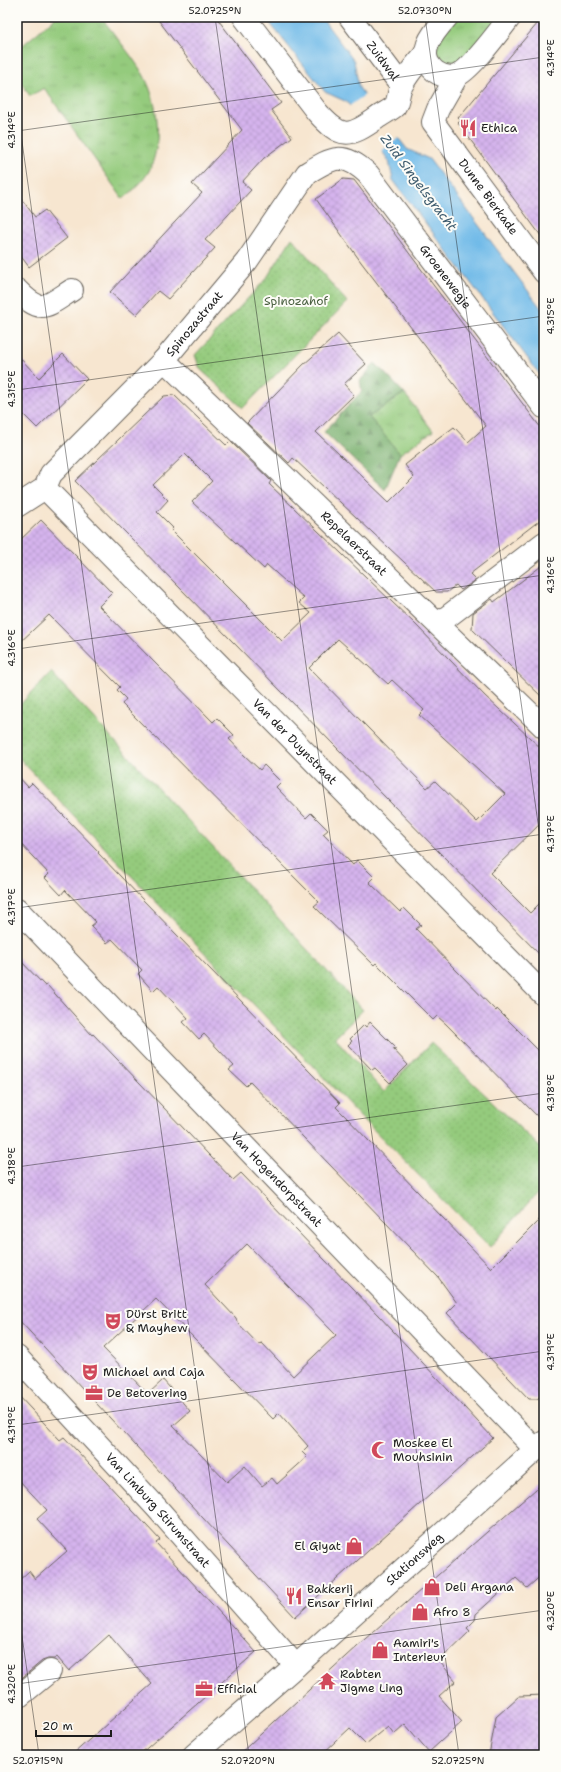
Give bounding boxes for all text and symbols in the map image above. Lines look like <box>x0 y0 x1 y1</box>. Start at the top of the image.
text: 52.0725°N <box>188 4 242 17</box>
text: 52.0730°N <box>398 4 452 17</box>
street label: Zuidwal <box>363 38 403 84</box>
text: 4.314°E <box>544 39 557 77</box>
text: 4.314°E <box>5 111 18 149</box>
restaurant icon: Ethica <box>458 118 478 138</box>
place label: Ethica <box>481 120 518 136</box>
water label: Zuid Singelsgracht <box>377 130 461 234</box>
street label: Dunne Bierkade <box>455 156 522 238</box>
street label: Groenewegje <box>416 241 475 312</box>
street label: Spinozastraat <box>162 288 226 360</box>
park label: Spinozahof <box>264 293 329 309</box>
text: 4.315°E <box>544 298 557 334</box>
text: 4.315°E <box>5 371 18 407</box>
street label: Repelaerstraat <box>317 508 391 579</box>
text: 4.316°E <box>544 556 557 594</box>
text: 4.316°E <box>5 629 18 667</box>
street label: Van der Duynstraat <box>249 695 341 788</box>
text: 4.317°E <box>544 815 557 853</box>
text: 4.317°E <box>5 888 18 926</box>
text: 4.318°E <box>544 1074 557 1112</box>
street label: Van Hogendorpstraat <box>227 1129 326 1230</box>
text: 4.318°E <box>5 1147 18 1185</box>
place label: Dürst Britt & Mayhew <box>126 1306 188 1336</box>
theatre icon: Dürst Britt & Mayhew <box>103 1311 123 1331</box>
text: 4.319°E <box>544 1333 557 1371</box>
theatre icon: Michael and Caja <box>80 1362 100 1382</box>
place label: Michael and Caja <box>103 1364 205 1380</box>
office icon: De Betovering <box>84 1383 104 1403</box>
place label: De Betovering <box>107 1385 187 1401</box>
text: 4.319°E <box>5 1406 18 1444</box>
place label: Moskee El Mouhsinin <box>393 1435 453 1465</box>
mosque icon: Moskee El Mouhsinin <box>370 1440 390 1460</box>
street label: Van Limburg Stirumstraat <box>102 1449 214 1571</box>
street label: Stationsweg <box>383 1529 446 1589</box>
shop icon: El Giyat <box>344 1536 364 1556</box>
place label: El Giyat <box>294 1538 341 1554</box>
shop icon: Deli Argana <box>422 1577 442 1597</box>
place label: Deli Argana <box>445 1579 514 1595</box>
place label: Bakkerij Ensar Firini <box>307 1581 373 1611</box>
restaurant icon: Bakkerij Ensar Firini <box>284 1586 304 1606</box>
text: 4.320°E <box>544 1591 557 1631</box>
shop icon: Afro 8 <box>410 1602 430 1622</box>
place label: Afro 8 <box>433 1604 471 1620</box>
place label: Aamiri's Interieur <box>393 1635 446 1665</box>
shop icon: Aamiri's Interieur <box>370 1640 390 1660</box>
text: 4.320°E <box>5 1664 18 1704</box>
place label: Rabten Jigme Ling <box>340 1666 403 1696</box>
temple icon: Rabten Jigme Ling <box>317 1671 337 1691</box>
office icon: Efficial <box>194 1679 214 1699</box>
place label: Efficial <box>217 1681 257 1697</box>
scale bar <box>36 1712 111 1738</box>
text: 20 m <box>42 1718 73 1734</box>
text: 52.0715°N <box>13 1754 63 1767</box>
text: 52.0720°N <box>221 1754 275 1767</box>
text: 52.0725°N <box>431 1754 485 1767</box>

